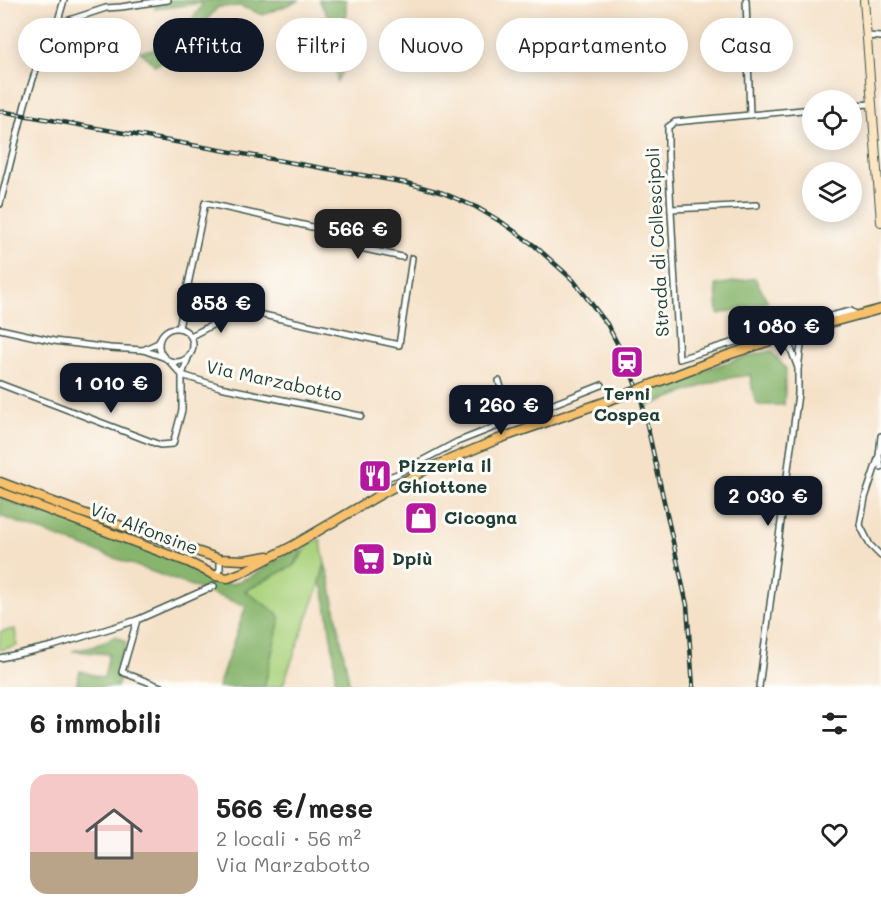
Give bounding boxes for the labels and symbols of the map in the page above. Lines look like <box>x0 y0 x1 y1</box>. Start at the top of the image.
street label: Strada di Collescipoli <box>640 147 674 337</box>
pin: 566 € <box>316 209 400 260</box>
pin: 858 € <box>179 283 263 334</box>
pin: 1 080 € <box>726 306 836 357</box>
station icon: Terni Cospea <box>609 344 645 380</box>
street label: Via Marzabotto <box>204 354 345 406</box>
pin: 1 010 € <box>56 363 166 414</box>
place label: Terni Cospea <box>594 381 660 426</box>
pin: 1 260 € <box>446 385 556 436</box>
place label: Pizzeria il Ghiottone <box>398 453 491 498</box>
restaurant icon: Pizzeria il Ghiottone <box>357 458 393 494</box>
pin: 2 030 € <box>713 476 823 527</box>
street label: Via Alfonsine <box>87 496 202 560</box>
shop icon: Cicogna <box>403 500 439 536</box>
place label: Cicogna <box>444 505 517 529</box>
supermarket icon: Dpiù <box>351 541 387 577</box>
place label: Dpiù <box>392 546 433 570</box>

